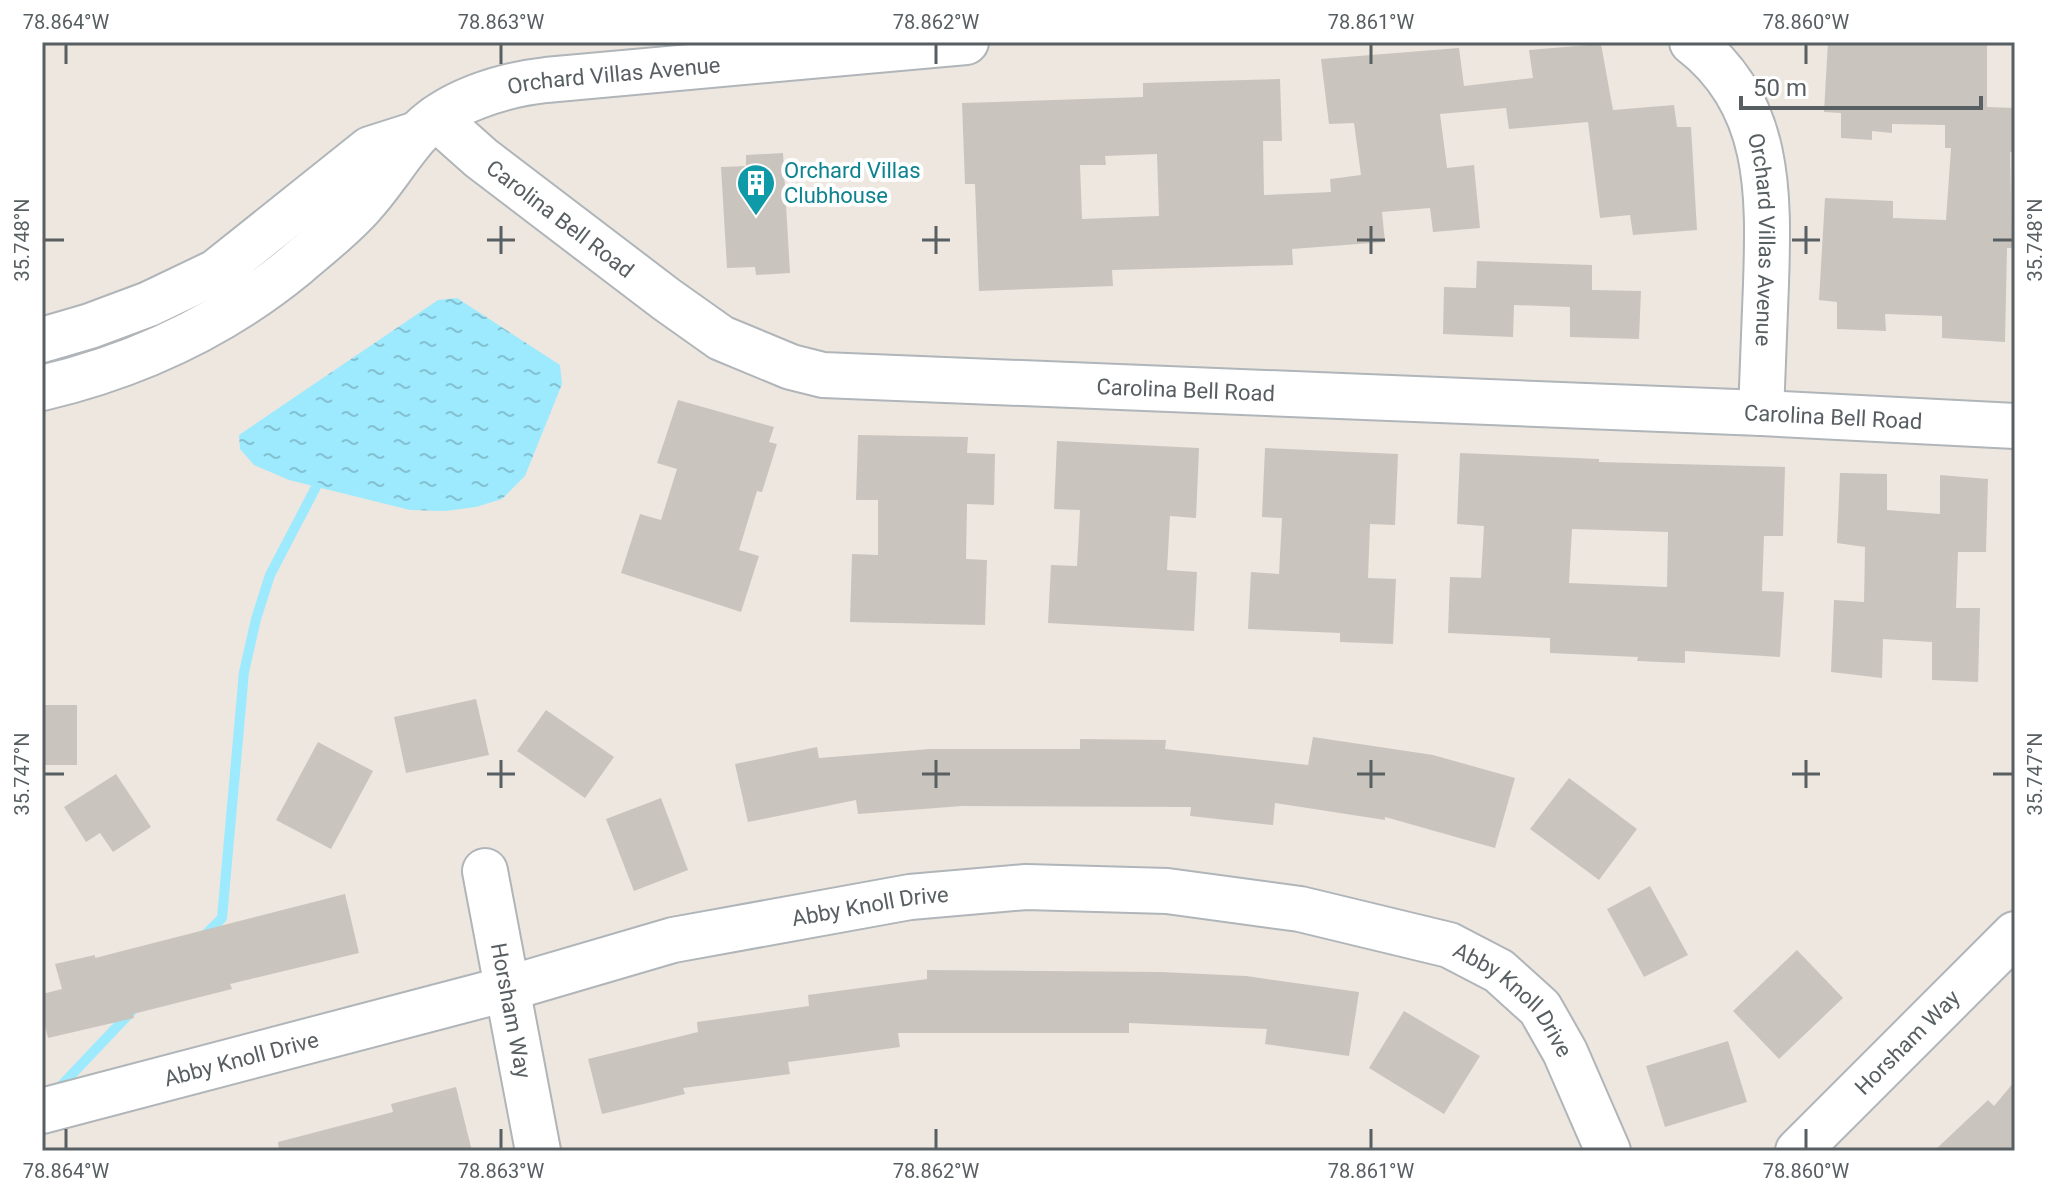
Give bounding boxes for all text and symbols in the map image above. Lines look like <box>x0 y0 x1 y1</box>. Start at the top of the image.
text: 78.864°W <box>23 10 110 34</box>
text: 78.863°W <box>458 10 545 34</box>
text: 78.862°W <box>893 10 980 34</box>
text: 78.861°W <box>1328 10 1415 34</box>
text: 78.860°W <box>1763 10 1850 34</box>
street label: Orchard Villas Avenue <box>505 52 721 100</box>
scale bar <box>1741 60 1981 110</box>
text: 50 m <box>1753 74 1807 102</box>
street label: Orchard Villas Avenue <box>1743 130 1779 347</box>
street label: Carolina Bell Road <box>482 155 639 283</box>
place label: Orchard Villas Clubhouse <box>784 158 920 208</box>
building icon: Orchard Villas Clubhouse <box>735 162 777 217</box>
text: 35.748°N <box>10 198 34 282</box>
text: 35.748°N <box>2023 198 2047 282</box>
street label: Carolina Bell Road <box>1096 374 1275 406</box>
street label: Carolina Bell Road <box>1743 400 1923 434</box>
text: 35.747°N <box>10 732 34 816</box>
text: 35.747°N <box>2023 732 2047 816</box>
street label: Abby Knoll Drive <box>790 882 950 931</box>
street label: Abby Knoll Drive <box>1449 938 1577 1061</box>
street label: Horsham Way <box>486 941 536 1081</box>
street label: Horsham Way <box>1850 985 1965 1100</box>
street label: Abby Knoll Drive <box>161 1027 321 1091</box>
text: 78.864°W <box>23 1159 110 1183</box>
text: 78.863°W <box>458 1159 545 1183</box>
text: 78.862°W <box>893 1159 980 1183</box>
text: 78.861°W <box>1328 1159 1415 1183</box>
text: 78.860°W <box>1763 1159 1850 1183</box>

